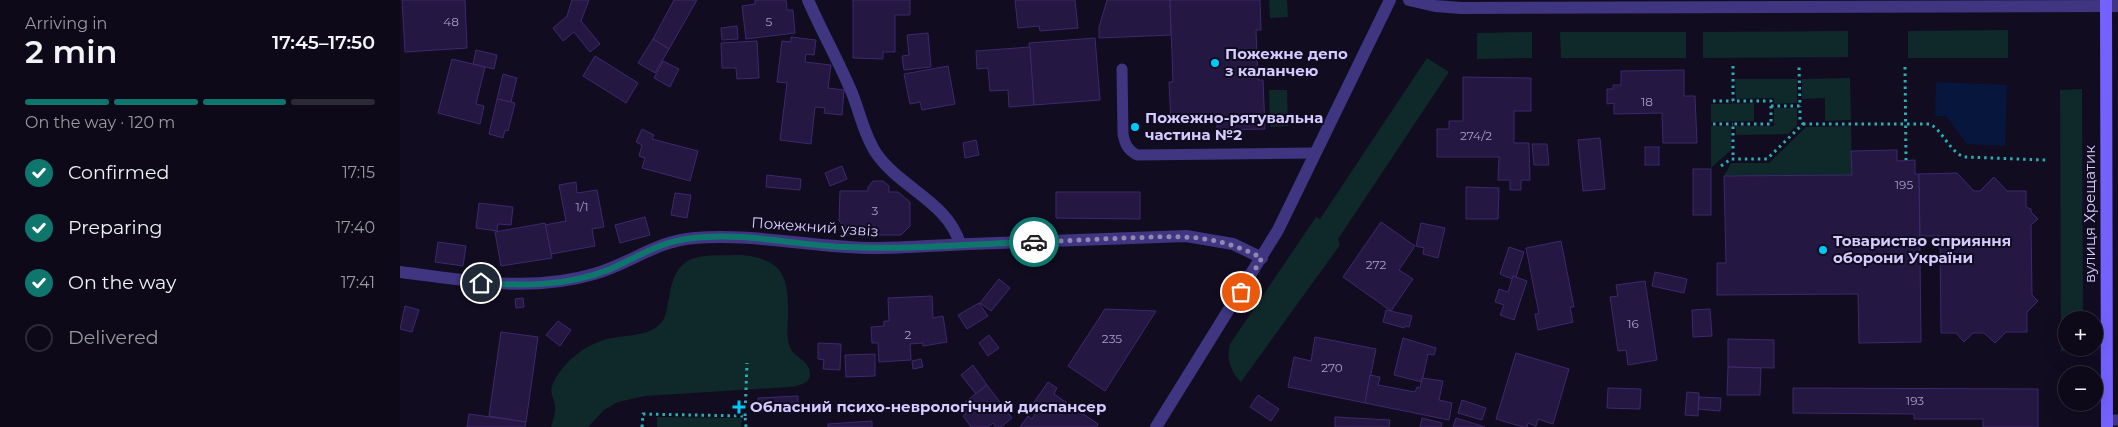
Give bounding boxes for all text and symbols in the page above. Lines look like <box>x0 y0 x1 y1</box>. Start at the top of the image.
text: Arriving in <box>25 14 107 33</box>
house number: 48 <box>443 14 459 29</box>
house number: 5 <box>766 14 773 29</box>
text: 17:45–17:50 <box>272 31 375 54</box>
text: 2 min <box>25 32 117 71</box>
place label: Пожежне депо з каланчею <box>1225 44 1348 80</box>
marker: Пожежне депо з каланчею <box>1209 57 1221 69</box>
house number: 18 <box>1641 94 1653 109</box>
place label: Пожежно-рятувальна частина №2 <box>1145 108 1323 144</box>
text: On the way · 120 m <box>25 113 175 132</box>
marker: Пожежно-рятувальна частина №2 <box>1129 121 1141 133</box>
house number: 274/2 <box>1460 128 1492 143</box>
street label: вулиця Хрещатик <box>2080 145 2099 283</box>
icon: check <box>25 159 53 187</box>
text: Confirmed <box>68 161 169 184</box>
text: 17:15 <box>342 163 375 182</box>
house number: 195 <box>1895 177 1913 192</box>
house number: 1/1 <box>575 199 589 214</box>
house number: 3 <box>872 203 879 218</box>
street label: Пожежний узвіз <box>751 213 879 240</box>
icon: check <box>25 214 53 242</box>
text: Preparing <box>68 216 163 239</box>
courier <box>1009 217 1059 267</box>
text: 17:40 <box>336 218 375 237</box>
icon: car <box>1020 228 1048 256</box>
place label: Товариство сприяння оборони України <box>1833 231 2011 267</box>
marker: Товариство сприяння оборони України <box>1817 244 1829 256</box>
house number: 272 <box>1366 257 1387 272</box>
pin <box>460 262 502 304</box>
icon: check <box>25 269 53 297</box>
icon: home <box>467 269 495 297</box>
text: On the way <box>68 271 176 294</box>
pin <box>1220 271 1262 313</box>
text: 17:41 <box>341 273 375 292</box>
icon: bag <box>1227 278 1255 306</box>
map controls <box>2058 311 2103 411</box>
button: + <box>2058 311 2103 356</box>
house number: 16 <box>1627 316 1639 331</box>
text: Delivered <box>68 326 159 349</box>
house number: 2 <box>905 327 912 342</box>
house number: 235 <box>1102 331 1122 346</box>
house number: 270 <box>1321 360 1343 375</box>
button: − <box>2058 366 2103 411</box>
house number: 193 <box>1906 393 1924 408</box>
place label: Обласний психо-неврологічний диспансер <box>750 397 1106 416</box>
marker: Обласний психо-неврологічний диспансер <box>732 400 746 414</box>

